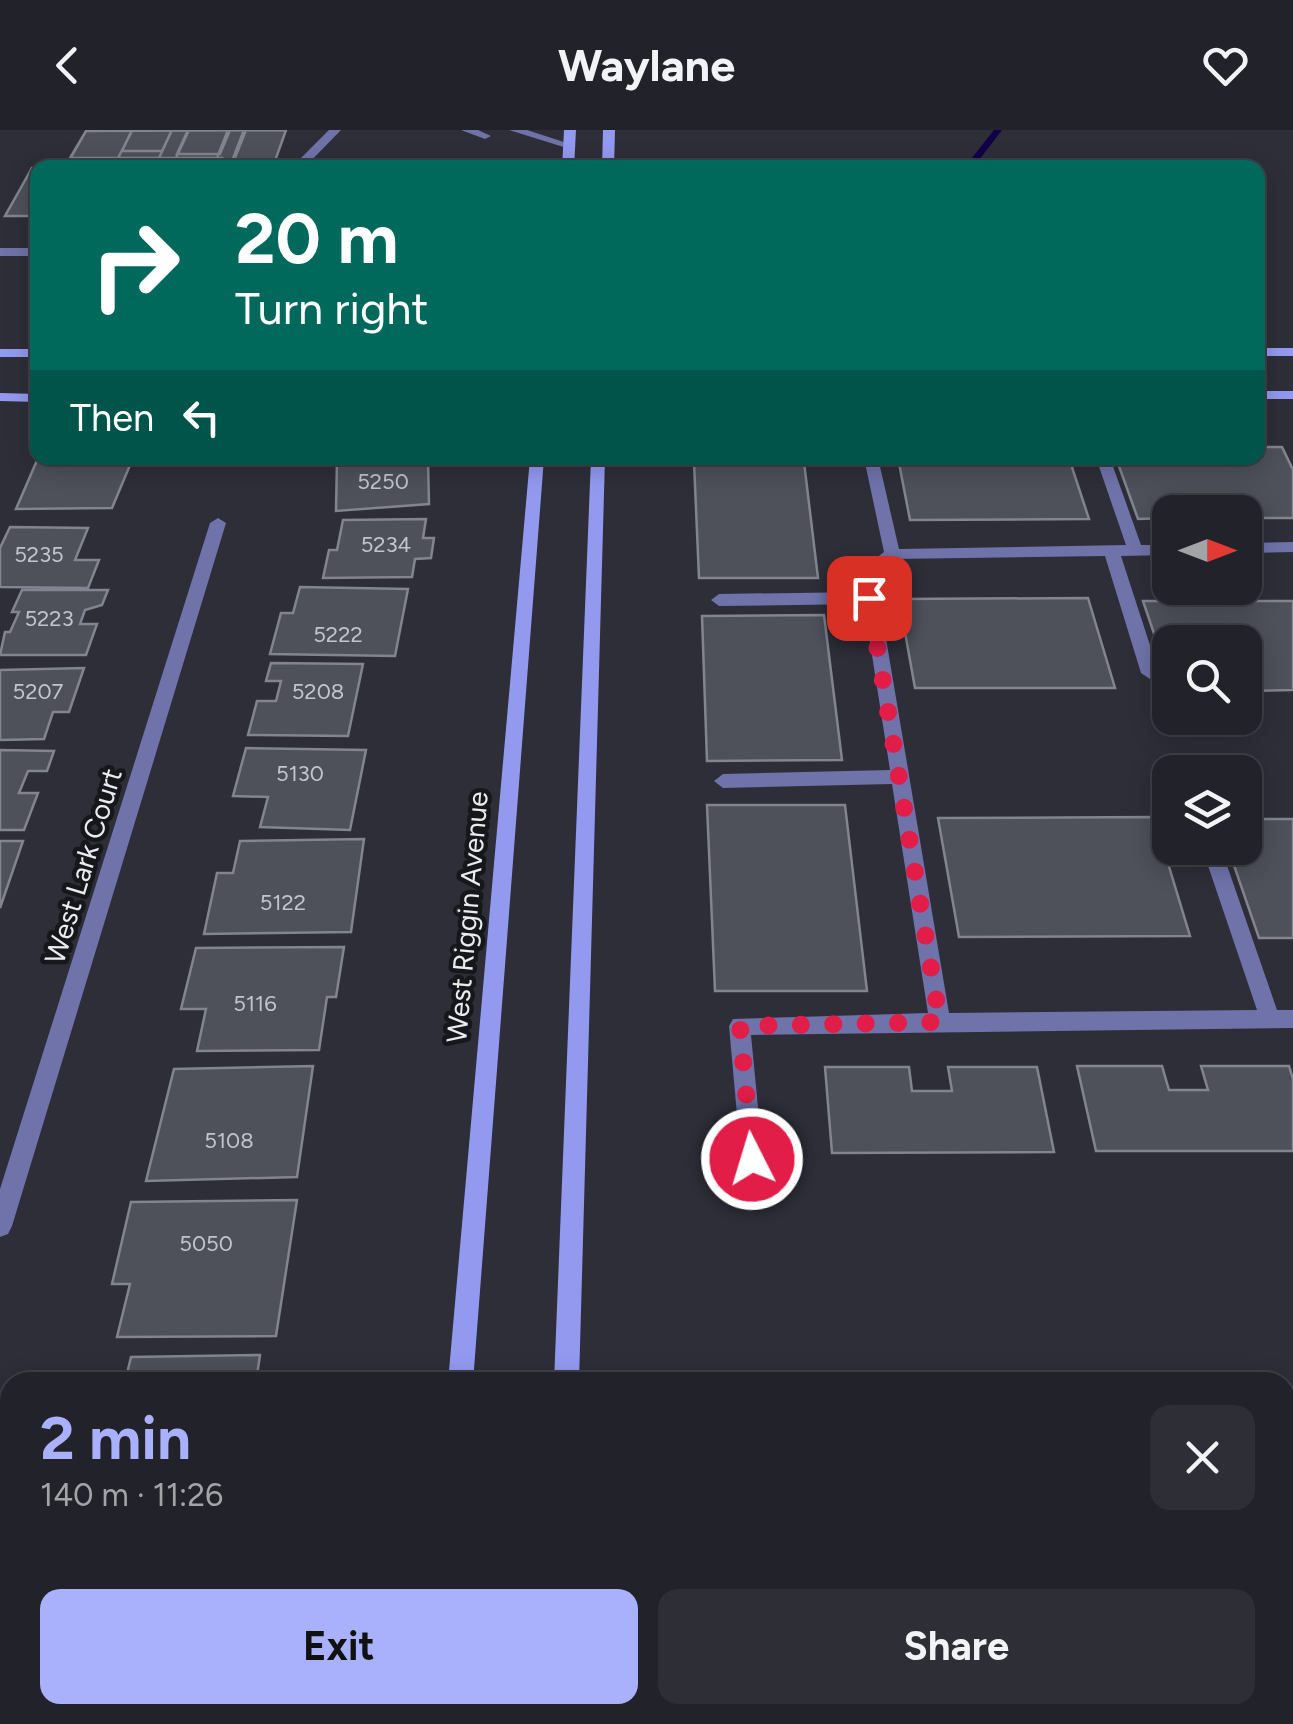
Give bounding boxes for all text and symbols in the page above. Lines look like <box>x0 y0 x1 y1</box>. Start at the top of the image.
icon: back <box>40 38 95 93</box>
text: Waylane <box>558 38 735 92</box>
icon: heart <box>1198 38 1253 93</box>
text: 20 m <box>235 196 399 281</box>
icon: right <box>70 200 200 330</box>
text: Turn right <box>235 281 428 335</box>
icon: left <box>174 390 229 445</box>
text: Then <box>70 395 154 441</box>
house number: 5250 <box>357 468 409 495</box>
north arrow <box>1152 495 1262 605</box>
map controls <box>1152 495 1262 865</box>
house number: 5234 <box>361 531 411 558</box>
house number: 5235 <box>14 541 64 568</box>
pin <box>827 556 912 641</box>
icon: arrive <box>842 571 897 626</box>
house number: 5223 <box>24 605 74 632</box>
house number: 5222 <box>313 621 363 648</box>
button: search <box>1152 625 1262 735</box>
house number: 5207 <box>13 678 64 705</box>
house number: 5208 <box>292 678 344 705</box>
button: layers <box>1152 755 1262 865</box>
house number: 5130 <box>276 760 324 787</box>
street label: West Lark Court <box>37 764 129 968</box>
street label: West Riggin Avenue <box>439 790 495 1044</box>
house number: 5122 <box>260 889 306 916</box>
house number: 5116 <box>233 990 277 1017</box>
position arrow <box>700 1107 804 1211</box>
house number: 5108 <box>204 1127 254 1154</box>
house number: 5050 <box>179 1230 233 1257</box>
text: 2 min <box>40 1402 191 1474</box>
button: close <box>1150 1405 1255 1510</box>
text: 140 m · 11:26 <box>40 1476 223 1514</box>
button: Exit <box>40 1589 638 1704</box>
button: Share <box>658 1589 1255 1704</box>

